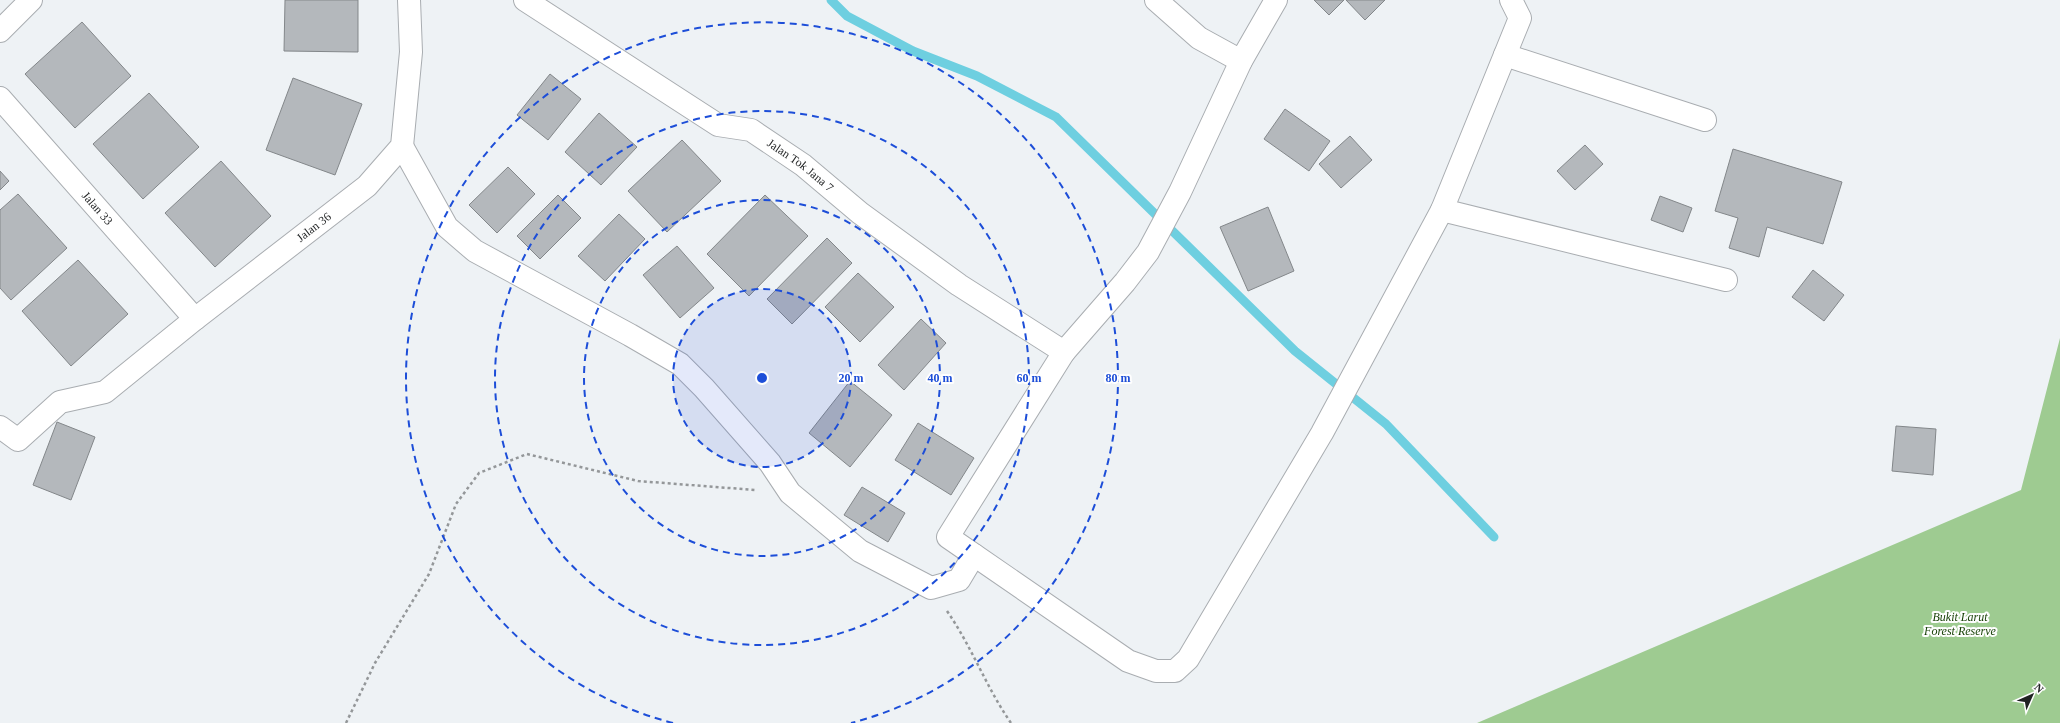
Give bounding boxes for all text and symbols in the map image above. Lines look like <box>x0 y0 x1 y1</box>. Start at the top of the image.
street label: Jalan Tok Jana 7 <box>765 136 836 195</box>
street label: Jalan 33 <box>79 189 116 228</box>
street label: Jalan 36 <box>294 209 334 245</box>
centre of rings <box>755 371 769 385</box>
text: 20 m <box>839 371 864 385</box>
text: 40 m <box>928 371 953 385</box>
text: 60 m <box>1017 371 1042 385</box>
text: 80 m <box>1106 371 1131 385</box>
park label: Bukit Larut Forest Reserve <box>1923 610 1997 638</box>
north arrow <box>2012 675 2052 715</box>
text: N <box>2032 681 2046 695</box>

